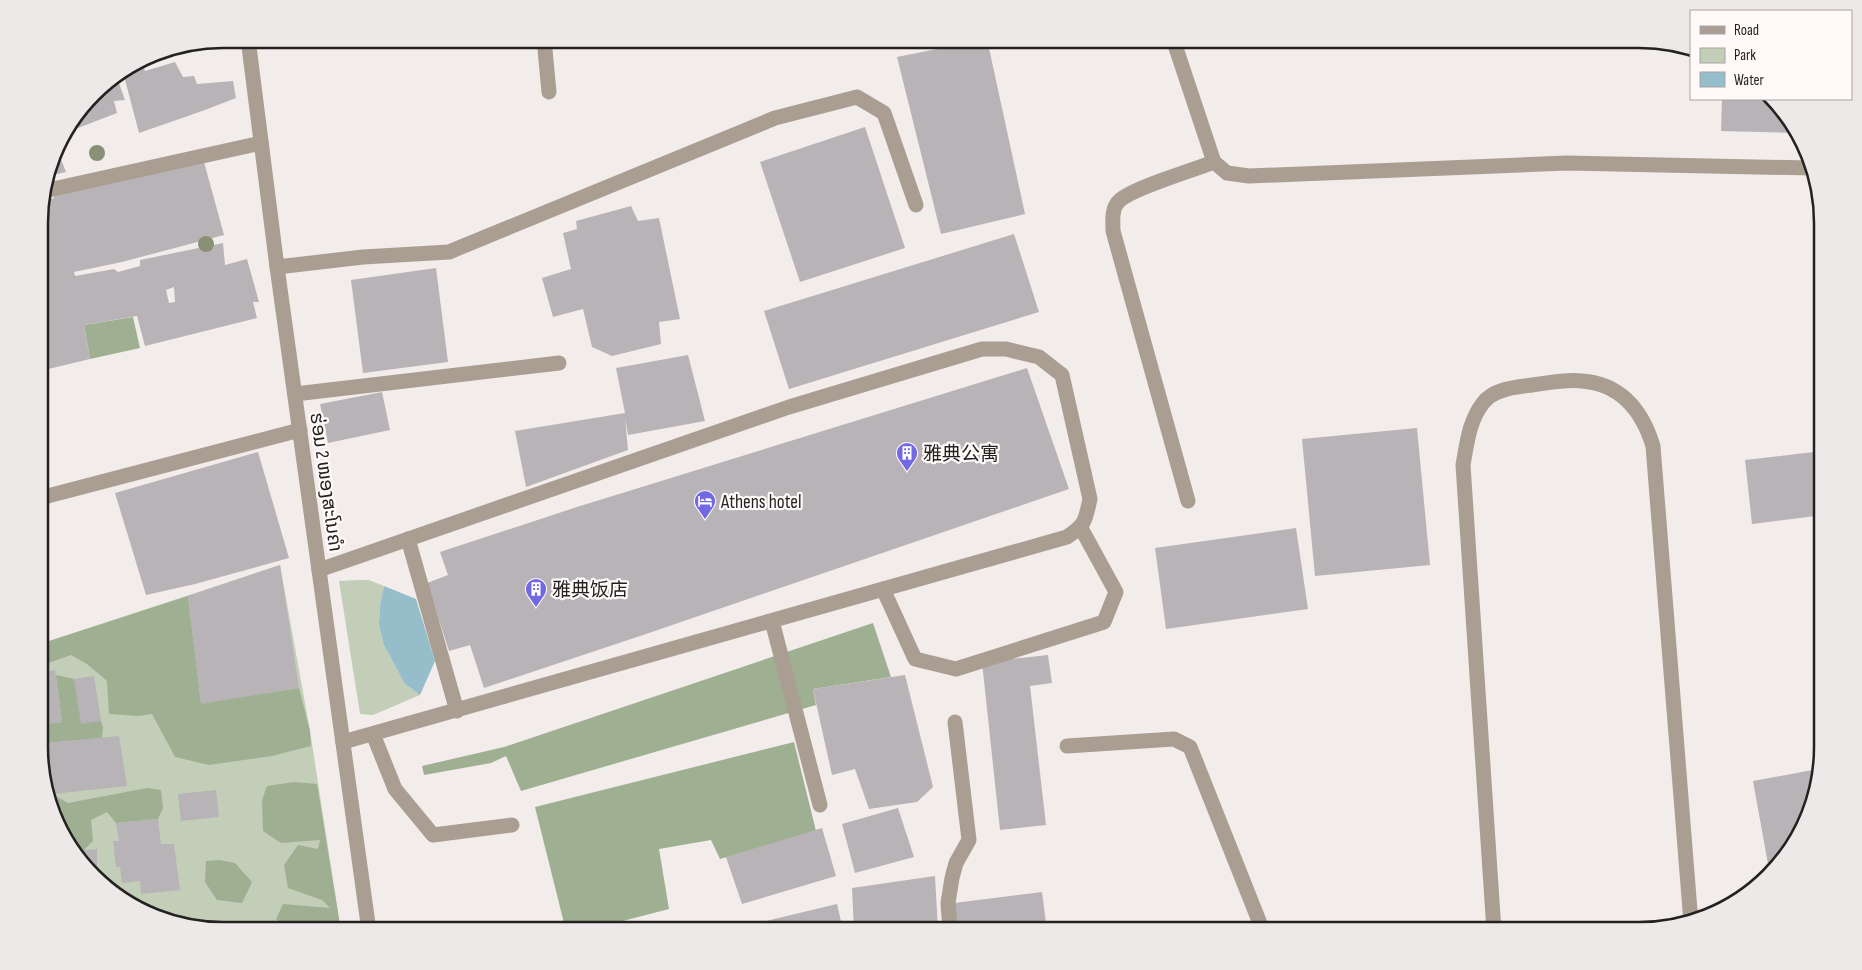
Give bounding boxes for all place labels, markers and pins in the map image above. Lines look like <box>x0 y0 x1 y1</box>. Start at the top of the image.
building icon: 雅典公寓 <box>895 441 919 472</box>
place label: 雅典公寓 <box>923 443 999 466</box>
hotel icon: Athens hotel <box>693 489 717 520</box>
place label: Athens hotel <box>720 491 802 514</box>
building icon: 雅典饭店 <box>524 577 548 608</box>
place label: 雅典饭店 <box>552 579 628 602</box>

